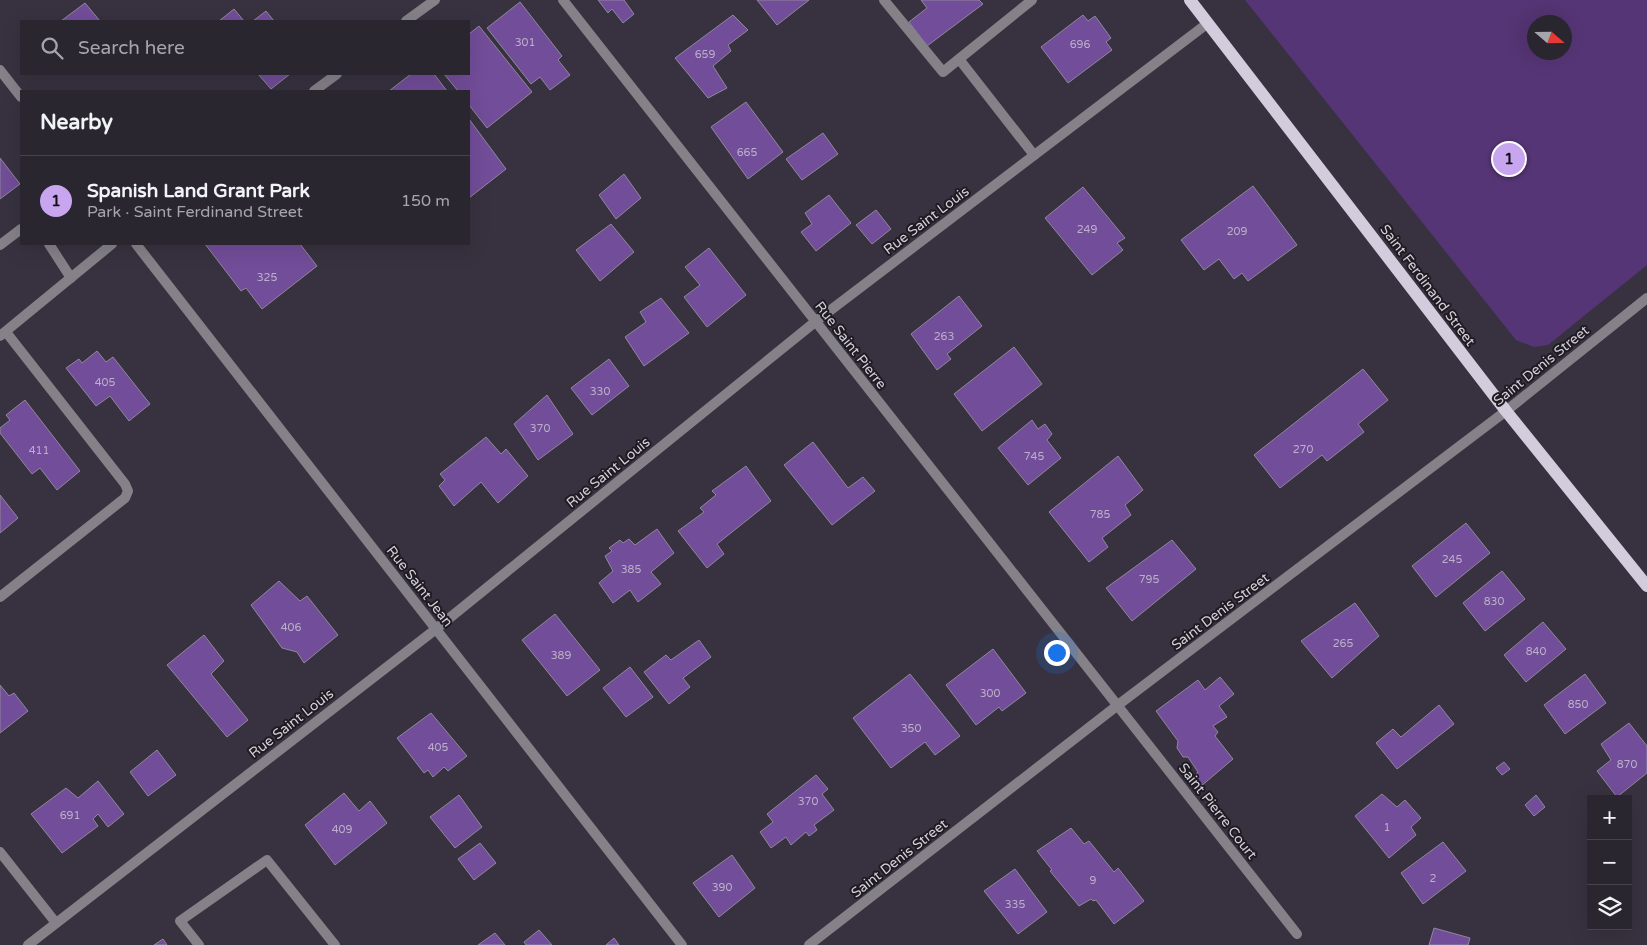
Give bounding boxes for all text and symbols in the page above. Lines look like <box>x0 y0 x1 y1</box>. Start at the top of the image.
north arrow <box>1527 15 1572 60</box>
search box <box>20 20 470 75</box>
icon: search <box>38 34 66 62</box>
house number: 301 <box>515 36 535 49</box>
text: Search here <box>78 37 185 59</box>
house number: 696 <box>1070 38 1090 51</box>
house number: 659 <box>695 48 715 61</box>
text: Nearby <box>40 110 113 135</box>
pin: 1 <box>1493 140 1525 178</box>
house number: 665 <box>737 146 757 159</box>
text: Spanish Land Grant Park <box>87 180 310 202</box>
street label: Rue Saint Louis <box>880 183 973 258</box>
text: 1 <box>51 191 61 211</box>
text: 150 m <box>401 191 450 211</box>
text: Park · Saint Ferdinand Street <box>87 202 303 222</box>
street label: Saint Ferdinand Street <box>1376 221 1479 350</box>
house number: 249 <box>1077 223 1097 236</box>
house number: 209 <box>1227 225 1247 238</box>
house number: 325 <box>257 271 277 284</box>
street label: Rue Saint Pierre <box>811 298 890 393</box>
street label: Saint Denis Street <box>1490 321 1593 409</box>
house number: 263 <box>934 330 954 343</box>
house number: 405 <box>95 376 115 389</box>
house number: 330 <box>590 385 610 398</box>
house number: 370 <box>530 422 550 435</box>
street label: Rue Saint Louis <box>563 433 654 511</box>
house number: 270 <box>1293 443 1313 456</box>
house number: 411 <box>29 444 49 457</box>
house number: 745 <box>1024 450 1044 463</box>
house number: 785 <box>1090 508 1110 521</box>
street label: Rue Saint Jean <box>383 542 457 630</box>
house number: 245 <box>1442 553 1462 566</box>
house number: 385 <box>621 563 641 576</box>
street label: Saint Denis Street <box>1168 569 1273 654</box>
house number: 795 <box>1139 573 1159 586</box>
house number: 830 <box>1484 595 1504 608</box>
house number: 406 <box>281 621 301 634</box>
house number: 265 <box>1333 637 1353 650</box>
your location <box>1044 640 1070 666</box>
house number: 840 <box>1526 645 1546 658</box>
house number: 389 <box>551 649 571 662</box>
street label: Rue Saint Louis <box>246 685 337 762</box>
house number: 300 <box>980 687 1000 700</box>
house number: 850 <box>1568 698 1588 711</box>
house number: 350 <box>901 722 921 735</box>
house number: 405 <box>428 741 448 754</box>
house number: 870 <box>1617 758 1637 771</box>
street label: Saint Pierre Court <box>1175 760 1261 863</box>
house number: 370 <box>798 795 818 808</box>
map controls <box>1587 795 1632 930</box>
button: + <box>1587 795 1632 840</box>
house number: 691 <box>60 809 80 822</box>
street label: Saint Denis Street <box>848 815 951 901</box>
house number: 1 <box>1384 821 1390 834</box>
house number: 409 <box>332 823 352 836</box>
button: − <box>1587 840 1632 885</box>
house number: 2 <box>1430 872 1437 885</box>
house number: 9 <box>1090 874 1097 887</box>
house number: 390 <box>712 881 732 894</box>
button: layers <box>1587 885 1632 930</box>
house number: 335 <box>1005 898 1025 911</box>

